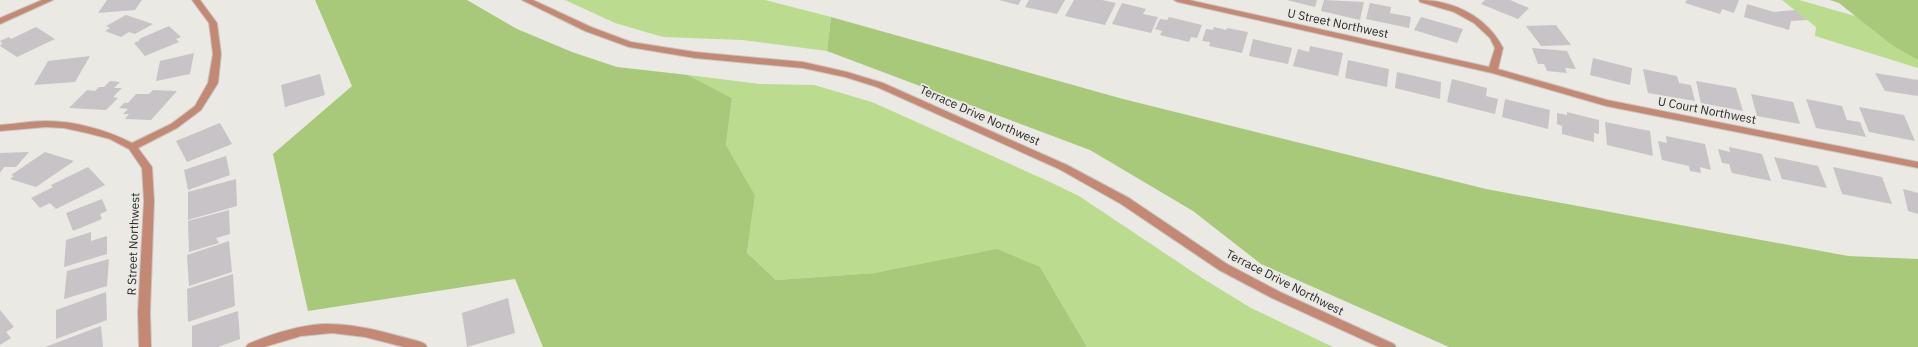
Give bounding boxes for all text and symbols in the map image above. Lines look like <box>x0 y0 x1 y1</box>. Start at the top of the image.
street label: U Street Northwest <box>1286 5 1390 41</box>
street label: Terrace Drive Northwest <box>917 82 1043 148</box>
street label: U Court Northwest <box>1657 93 1757 127</box>
street label: R Street Northwest <box>124 192 142 296</box>
street label: Terrace Drive Northwest <box>1224 246 1346 318</box>

